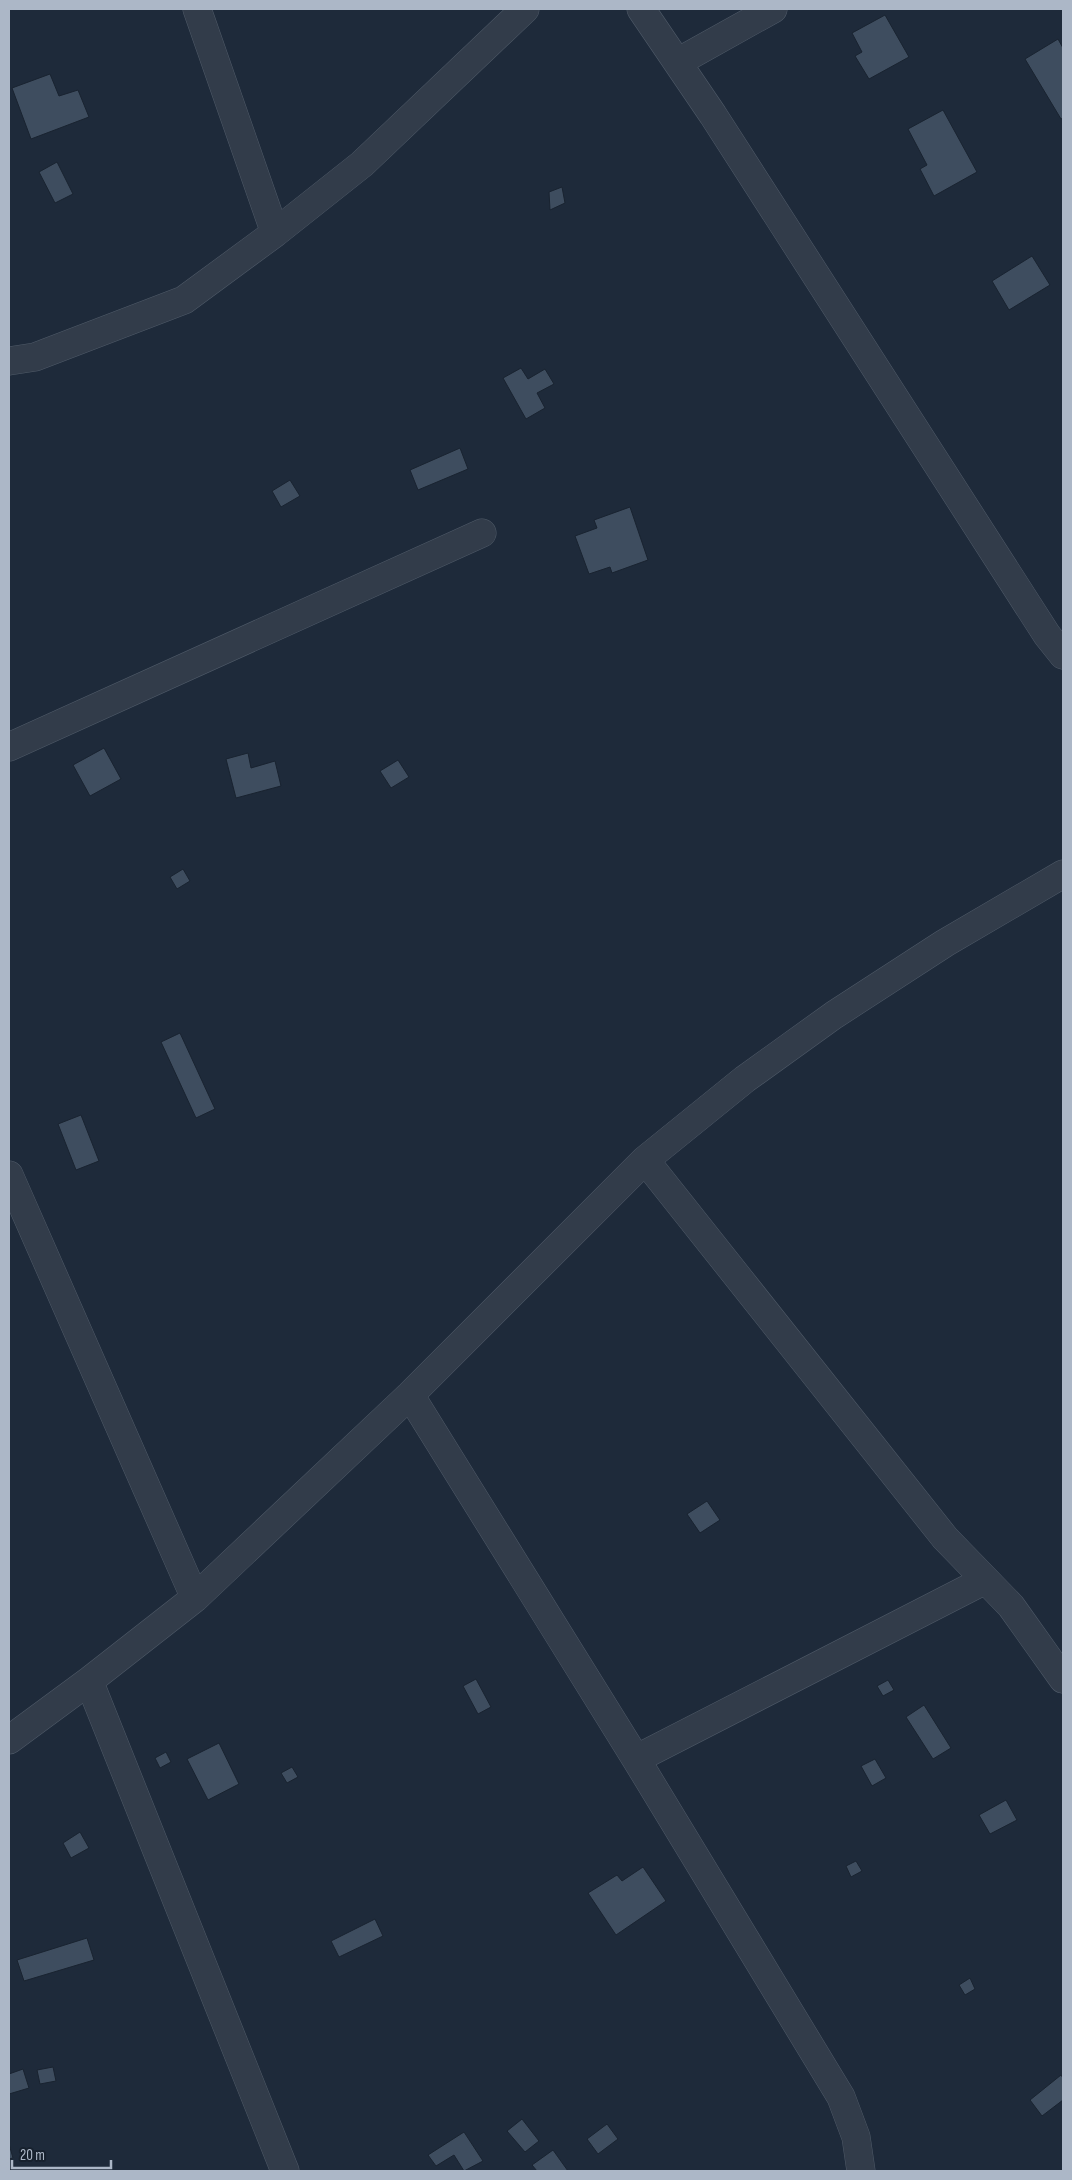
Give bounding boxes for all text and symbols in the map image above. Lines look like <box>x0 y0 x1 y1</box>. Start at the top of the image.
scale bar <box>12 2138 111 2170</box>
text: 20 m <box>20 2146 45 2165</box>

